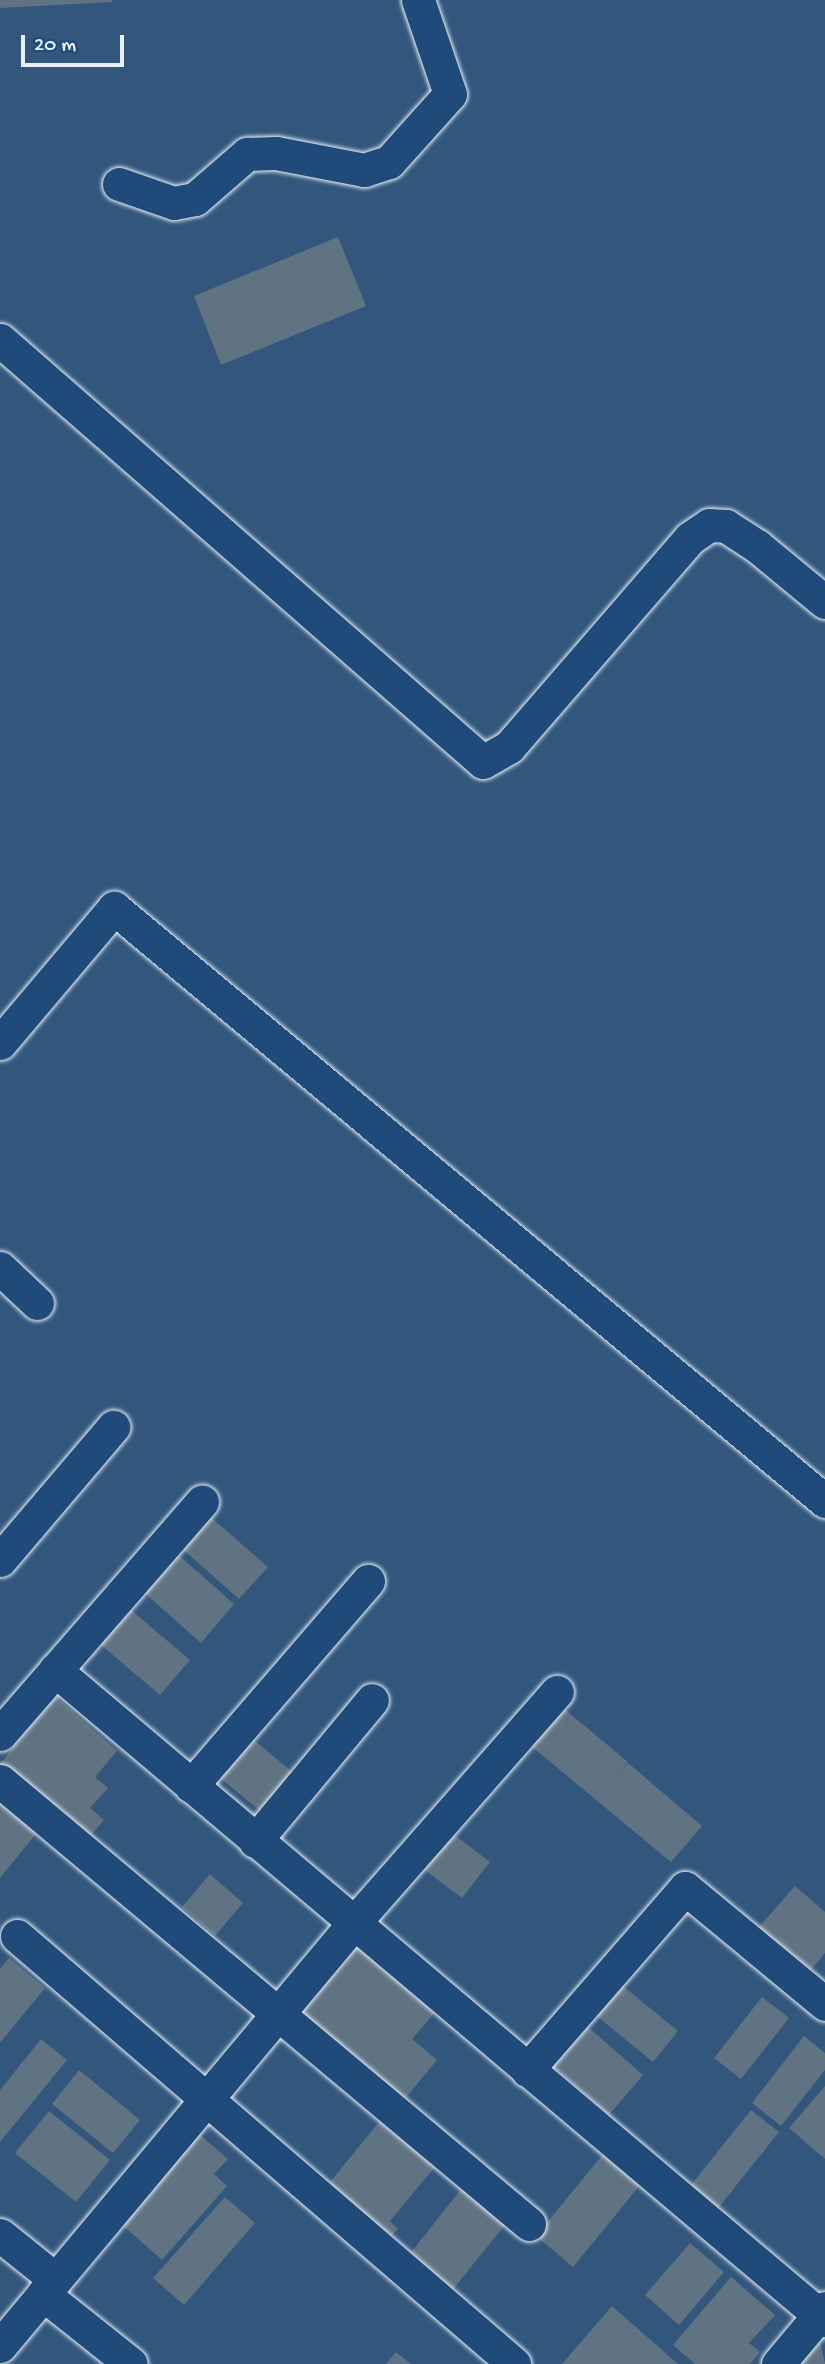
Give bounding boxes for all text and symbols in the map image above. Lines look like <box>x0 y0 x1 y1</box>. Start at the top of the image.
scale bar <box>24 21 128 65</box>
text: 20 m <box>34 34 76 59</box>

